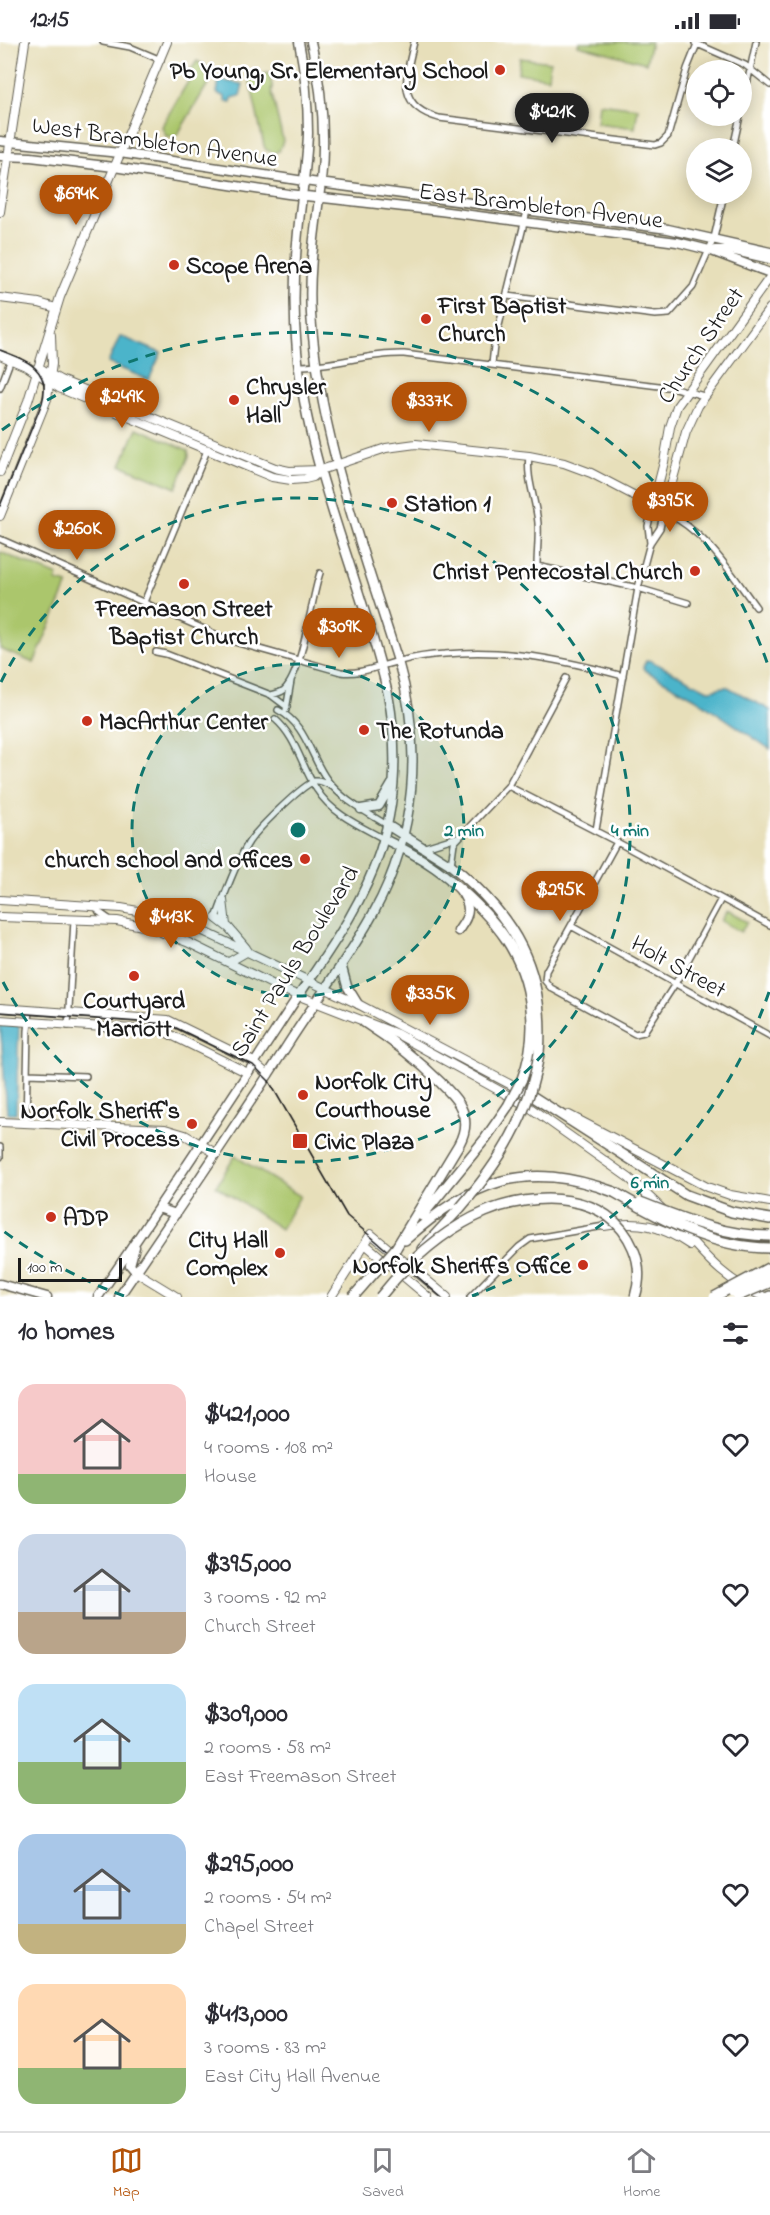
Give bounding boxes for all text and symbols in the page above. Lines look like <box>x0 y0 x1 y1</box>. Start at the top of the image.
text: 12:15 <box>30 5 69 37</box>
place label: Pb Young, Sr. Elementary School <box>170 55 488 91</box>
map controls <box>686 60 752 204</box>
button: locate <box>686 60 752 126</box>
marker: Pb Young, Sr. Elementary School <box>493 63 507 77</box>
pin: $421K <box>510 93 594 144</box>
text: $421K <box>529 98 575 127</box>
street label: West Brambleton Avenue <box>30 109 280 178</box>
button: layers <box>686 138 752 204</box>
pin: $694K <box>34 175 118 226</box>
street label: East Brambleton Avenue <box>417 175 665 240</box>
text: $694K <box>54 180 98 209</box>
place label: Scope Arena <box>186 250 312 285</box>
marker: Scope Arena <box>167 258 181 272</box>
street label: Church Street <box>650 281 754 412</box>
place label: First Baptist Church <box>437 290 567 353</box>
marker: First Baptist Church <box>419 312 433 326</box>
place label: Chrysler Hall <box>246 371 326 434</box>
pin: $249K <box>80 378 164 429</box>
pin: $337K <box>387 382 471 433</box>
text: $249K <box>99 383 145 412</box>
text: $337K <box>406 387 452 416</box>
marker: Chrysler Hall <box>227 393 241 407</box>
pin: $395K <box>628 482 712 533</box>
text: $395K <box>646 487 694 516</box>
place label: Station 1 <box>404 488 491 523</box>
marker: Station 1 <box>385 496 399 510</box>
pin: $260K <box>35 510 119 561</box>
text: $260K <box>52 515 102 544</box>
place label: Christ Pentecostal Church <box>432 556 683 591</box>
marker: Christ Pentecostal Church <box>688 564 702 578</box>
marker: Freemason Street Baptist Church <box>177 577 191 591</box>
place label: Freemason Street Baptist Church <box>94 593 274 656</box>
pin: $309K <box>297 608 381 659</box>
text: $309K <box>317 613 361 642</box>
place label: MacArthur Center <box>99 706 269 741</box>
marker: MacArthur Center <box>80 714 94 728</box>
place label: The Rotunda <box>376 715 504 750</box>
marker: The Rotunda <box>357 723 371 737</box>
text: 2 min <box>443 819 484 845</box>
text: 4 min <box>611 819 649 845</box>
centre of rings <box>288 820 308 840</box>
place label: church school and offices <box>44 844 293 879</box>
marker: church school and offices <box>298 852 312 866</box>
street label: Saint Pauls Boulevard <box>223 859 370 1065</box>
pin: $295K <box>518 871 602 922</box>
text: $295K <box>535 876 585 905</box>
pin: $413K <box>129 898 213 949</box>
text: $413K <box>149 903 193 932</box>
street label: Holt Street <box>624 928 732 1009</box>
marker: Courtyard Marriott <box>127 969 141 983</box>
pin: $335K <box>388 975 472 1026</box>
text: $335K <box>405 980 455 1009</box>
place label: Courtyard Marriott <box>83 985 186 1048</box>
place label: Norfolk City Courthouse <box>315 1066 432 1129</box>
marker: Norfolk City Courthouse <box>296 1088 310 1102</box>
place label: Norfolk Sheriff's Civil Process <box>21 1095 180 1158</box>
marker: Norfolk Sheriff's Civil Process <box>185 1117 199 1131</box>
place label: Civic Plaza <box>314 1126 414 1161</box>
marker: Civic Plaza <box>291 1132 309 1150</box>
text: 6 min <box>631 1171 669 1197</box>
place label: ADP <box>63 1202 108 1237</box>
marker: ADP <box>44 1210 58 1224</box>
place label: City Hall Complex <box>186 1224 268 1287</box>
marker: City Hall Complex <box>273 1246 287 1260</box>
place label: Norfolk Sheriffs Office <box>353 1250 572 1285</box>
scale bar <box>18 1255 122 1282</box>
text: 100 m <box>27 1256 62 1280</box>
marker: Norfolk Sheriffs Office <box>576 1258 590 1272</box>
text: 10 homes <box>18 1314 115 1352</box>
icon: filters <box>719 1317 752 1350</box>
text: $421,000 <box>204 1396 290 1434</box>
icon: home <box>66 1408 138 1480</box>
icon: heart <box>719 1428 752 1461</box>
text: 4 rooms · 108 m² <box>204 1434 333 1463</box>
text: House <box>204 1463 257 1492</box>
text: $395,000 <box>204 1546 291 1584</box>
icon: home <box>66 1558 138 1630</box>
icon: heart <box>719 1578 752 1611</box>
text: 3 rooms · 92 m² <box>204 1584 327 1613</box>
text: Church Street <box>204 1613 316 1642</box>
text: $309,000 <box>204 1696 288 1734</box>
icon: home <box>66 1708 138 1780</box>
icon: heart <box>719 1728 752 1761</box>
text: 2 rooms · 58 m² <box>204 1734 331 1763</box>
text: East Freemason Street <box>204 1763 396 1792</box>
text: $295,000 <box>204 1846 294 1884</box>
icon: home <box>66 1858 138 1930</box>
icon: heart <box>719 1878 752 1911</box>
text: 2 rooms · 54 m² <box>204 1884 332 1913</box>
text: Chapel Street <box>204 1913 314 1942</box>
text: $413,000 <box>204 1996 288 2034</box>
icon: home <box>66 2008 138 2080</box>
icon: heart <box>719 2028 752 2061</box>
text: 3 rooms · 83 m² <box>204 2034 326 2063</box>
text: East City Hall Avenue <box>204 2063 380 2092</box>
tab: Map <box>110 2144 143 2204</box>
tab: Saved <box>362 2144 404 2204</box>
tab: Home <box>623 2144 660 2204</box>

